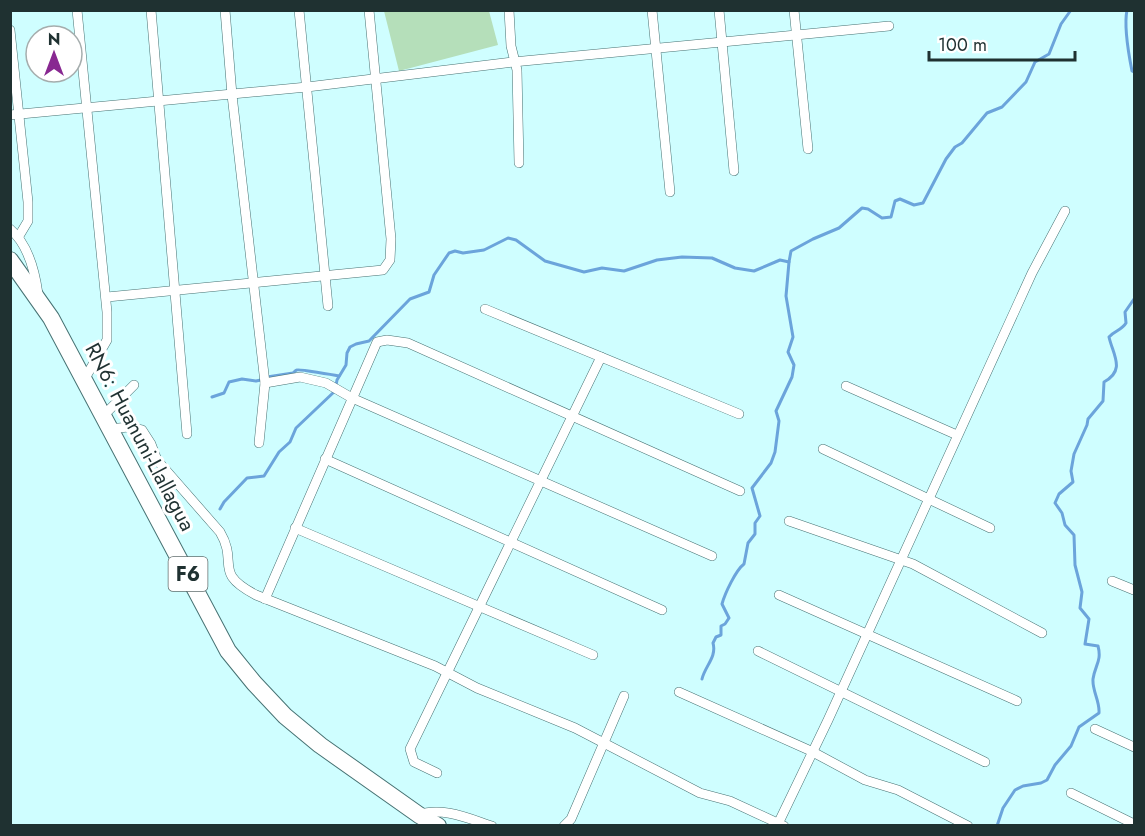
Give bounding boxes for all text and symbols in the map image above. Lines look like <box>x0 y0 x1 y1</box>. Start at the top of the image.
north arrow <box>24 24 84 84</box>
scale bar <box>929 24 1074 62</box>
text: N <box>48 28 60 51</box>
text: 100 m <box>938 32 987 58</box>
street label: RN6: Huanuni-Llallagua <box>78 338 202 536</box>
road number: F6 <box>168 557 207 591</box>

